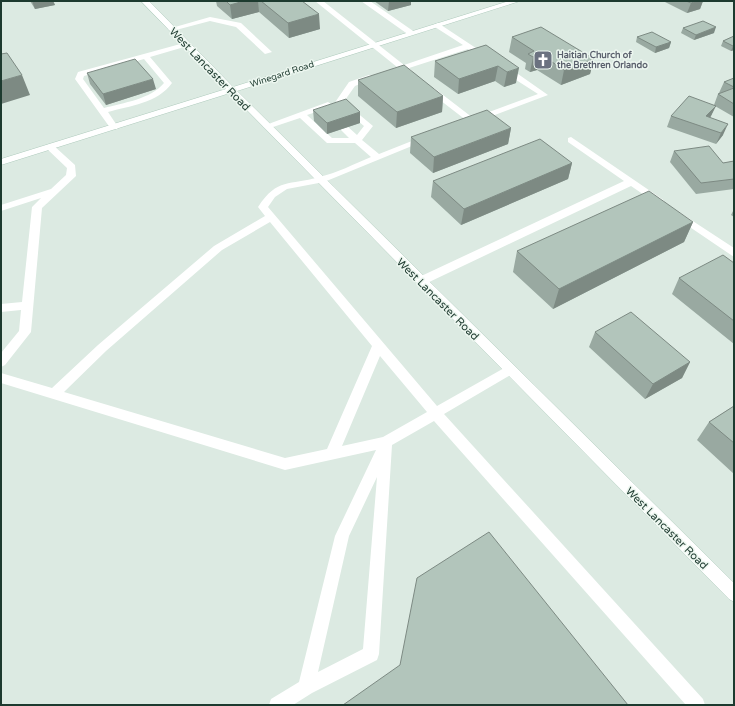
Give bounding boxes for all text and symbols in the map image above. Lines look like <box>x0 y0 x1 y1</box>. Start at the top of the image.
street label: West Lancaster Road <box>167 25 253 114</box>
church icon: Haitian Church of the Brethren Orlando <box>532 49 554 71</box>
place label: Haitian Church of the Brethren Orlando <box>556 50 648 71</box>
street label: Winegard Road <box>249 59 315 90</box>
street label: West Lancaster Road <box>394 256 481 343</box>
street label: West Lancaster Road <box>623 485 710 572</box>

